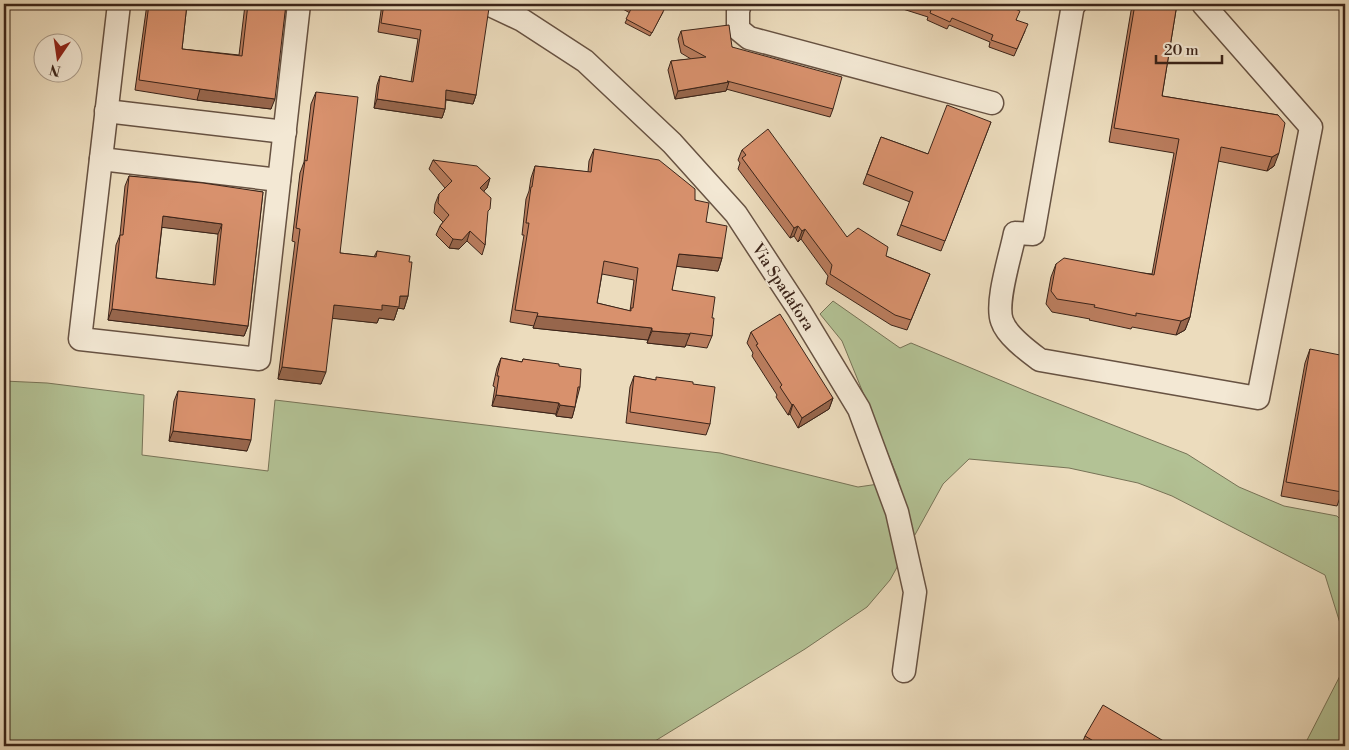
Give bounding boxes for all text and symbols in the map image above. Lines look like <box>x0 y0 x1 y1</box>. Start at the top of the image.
north arrow <box>32 32 82 82</box>
scale bar <box>1156 32 1223 64</box>
text: 20 m <box>1164 41 1199 60</box>
text: N <box>48 60 63 80</box>
street label: Via Spadafora <box>747 239 819 335</box>

